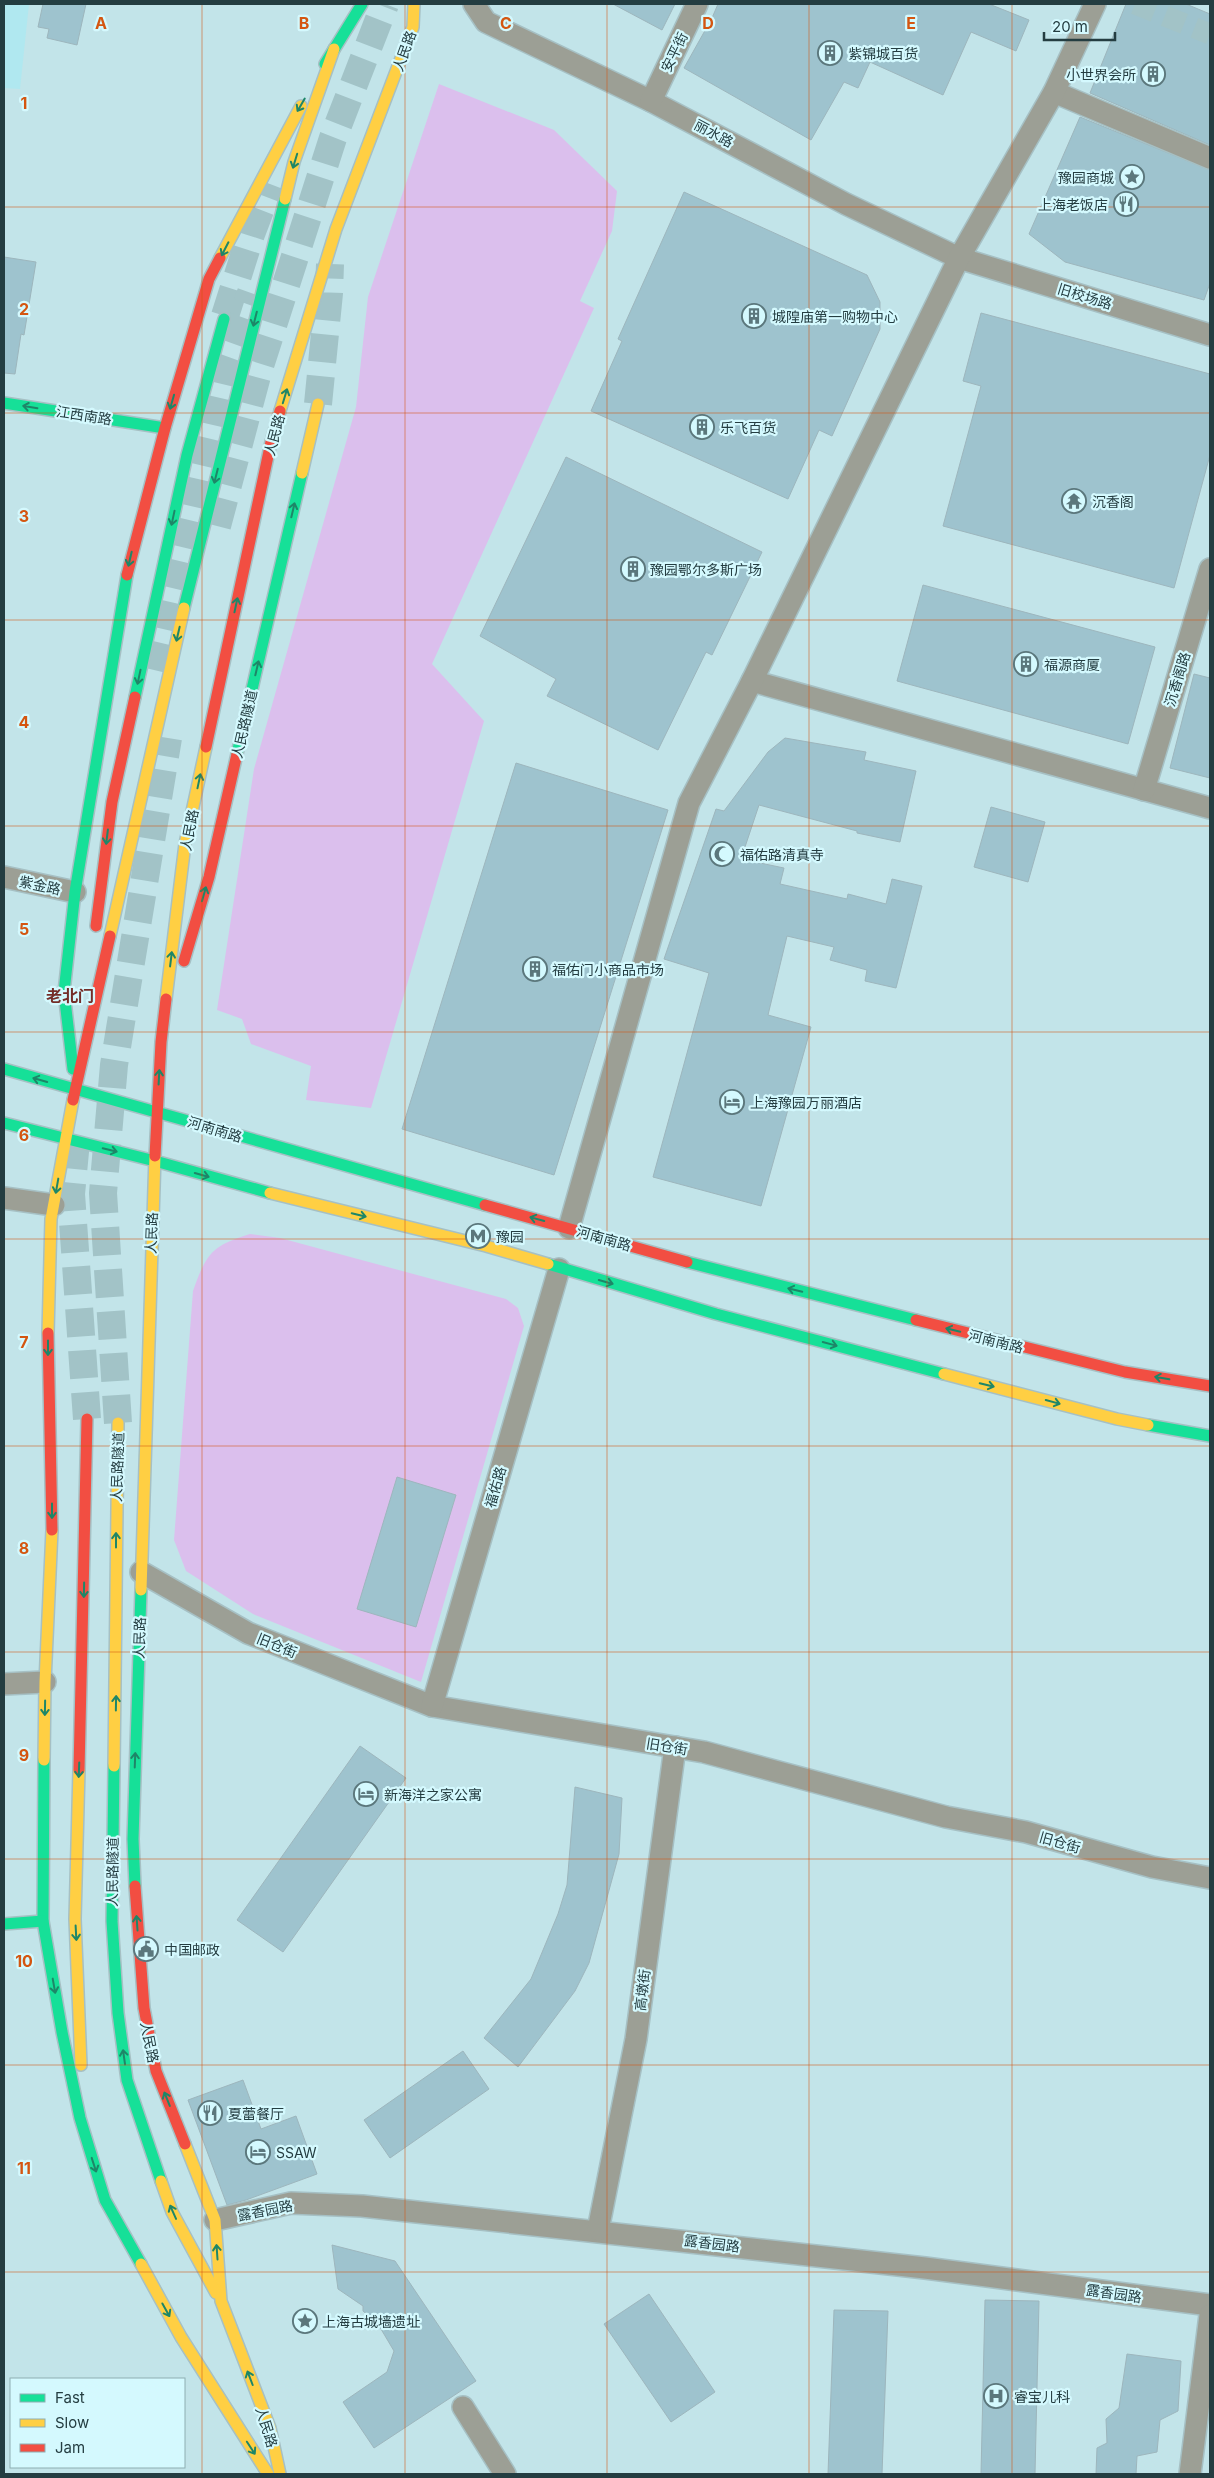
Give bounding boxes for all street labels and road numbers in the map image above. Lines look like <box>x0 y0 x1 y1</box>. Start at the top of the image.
street label: 人民路 <box>389 28 419 74</box>
street label: 安平街 <box>657 29 691 75</box>
street label: 丽水路 <box>691 116 737 150</box>
street label: 旧校场路 <box>1056 280 1114 312</box>
street label: 江西南路 <box>55 402 113 428</box>
street label: 人民路 <box>260 413 288 457</box>
street label: 沉香阁路 <box>1161 650 1193 708</box>
street label: 人民路隧道 <box>228 688 260 760</box>
street label: 人民路 <box>177 808 201 852</box>
street label: 紫金路 <box>18 872 62 898</box>
street label: 河南南路 <box>186 1113 244 1145</box>
street label: 人民路 <box>142 1212 160 1254</box>
street label: 河南南路 <box>575 1222 633 1254</box>
street label: 河南南路 <box>967 1326 1025 1356</box>
street label: 人民路隧道 <box>107 1432 127 1502</box>
street label: 福佑路 <box>481 1464 509 1510</box>
street label: 人民路 <box>130 1617 148 1659</box>
street label: 旧仓街 <box>254 1629 300 1661</box>
street label: 旧仓街 <box>645 1734 689 1758</box>
street label: 旧仓街 <box>1037 1828 1083 1856</box>
street label: 人民路隧道 <box>103 1837 121 1907</box>
street label: 高墩街 <box>631 1968 653 2012</box>
street label: 人民路 <box>138 2020 162 2064</box>
street label: 露香园路 <box>236 2196 294 2224</box>
street label: 露香园路 <box>683 2231 741 2255</box>
street label: 露香园路 <box>1085 2281 1143 2305</box>
street label: 人民路 <box>253 2404 281 2450</box>

